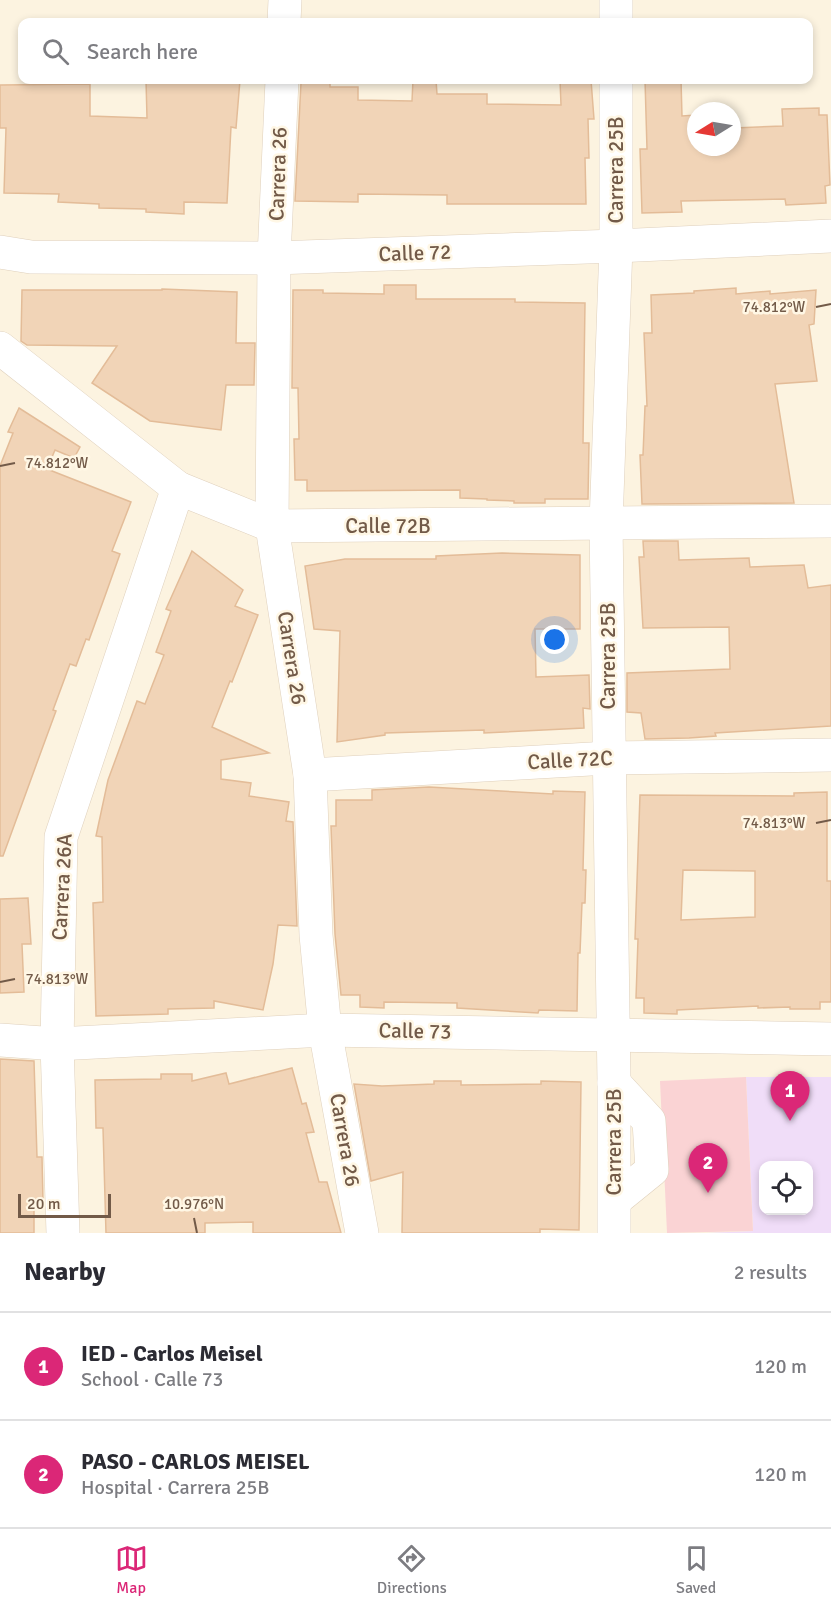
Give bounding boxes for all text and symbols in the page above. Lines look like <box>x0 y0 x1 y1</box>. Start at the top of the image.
search box <box>18 18 813 84</box>
icon: search <box>39 35 72 68</box>
text: Search here <box>87 38 198 65</box>
north arrow <box>687 102 741 156</box>
street label: Carrera 25B <box>603 117 629 223</box>
street label: Carrera 26 <box>263 126 293 222</box>
street label: Calle 72 <box>378 239 452 267</box>
text: 74.812°W <box>743 298 806 316</box>
text: 74.812°W <box>26 454 89 472</box>
street label: Calle 72B <box>345 513 431 539</box>
street label: Carrera 25B <box>595 603 621 709</box>
street label: Carrera 26 <box>272 609 312 707</box>
your location <box>540 625 569 654</box>
street label: Calle 72C <box>527 745 613 775</box>
text: 74.813°W <box>743 814 806 832</box>
street label: Carrera 26A <box>46 833 78 941</box>
text: 74.813°W <box>26 970 89 988</box>
street label: Calle 73 <box>378 1017 452 1045</box>
pin: 1 <box>770 1072 810 1121</box>
street label: Carrera 25B <box>601 1089 627 1195</box>
street label: Carrera 26 <box>324 1091 366 1189</box>
pin: 2 <box>688 1144 728 1193</box>
map controls <box>759 1161 813 1215</box>
button: locate <box>759 1161 813 1215</box>
scale bar <box>18 1191 111 1218</box>
text: 20 m <box>27 1194 61 1214</box>
text: 10.976°N <box>164 1195 224 1213</box>
text: Nearby <box>24 1256 105 1288</box>
text: 2 results <box>734 1260 807 1285</box>
text: IED - Carlos Meisel <box>81 1340 263 1367</box>
text: 1 <box>38 1354 49 1379</box>
text: 120 m <box>754 1354 807 1379</box>
text: School · Calle 73 <box>81 1367 223 1392</box>
text: PASO - CARLOS MEISEL <box>81 1448 310 1475</box>
text: 2 <box>38 1462 49 1487</box>
text: 120 m <box>754 1462 807 1487</box>
text: Hospital · Carrera 25B <box>81 1475 269 1500</box>
tab: Map <box>115 1542 148 1598</box>
tab: Directions <box>377 1542 447 1598</box>
tab: Saved <box>676 1542 716 1598</box>

